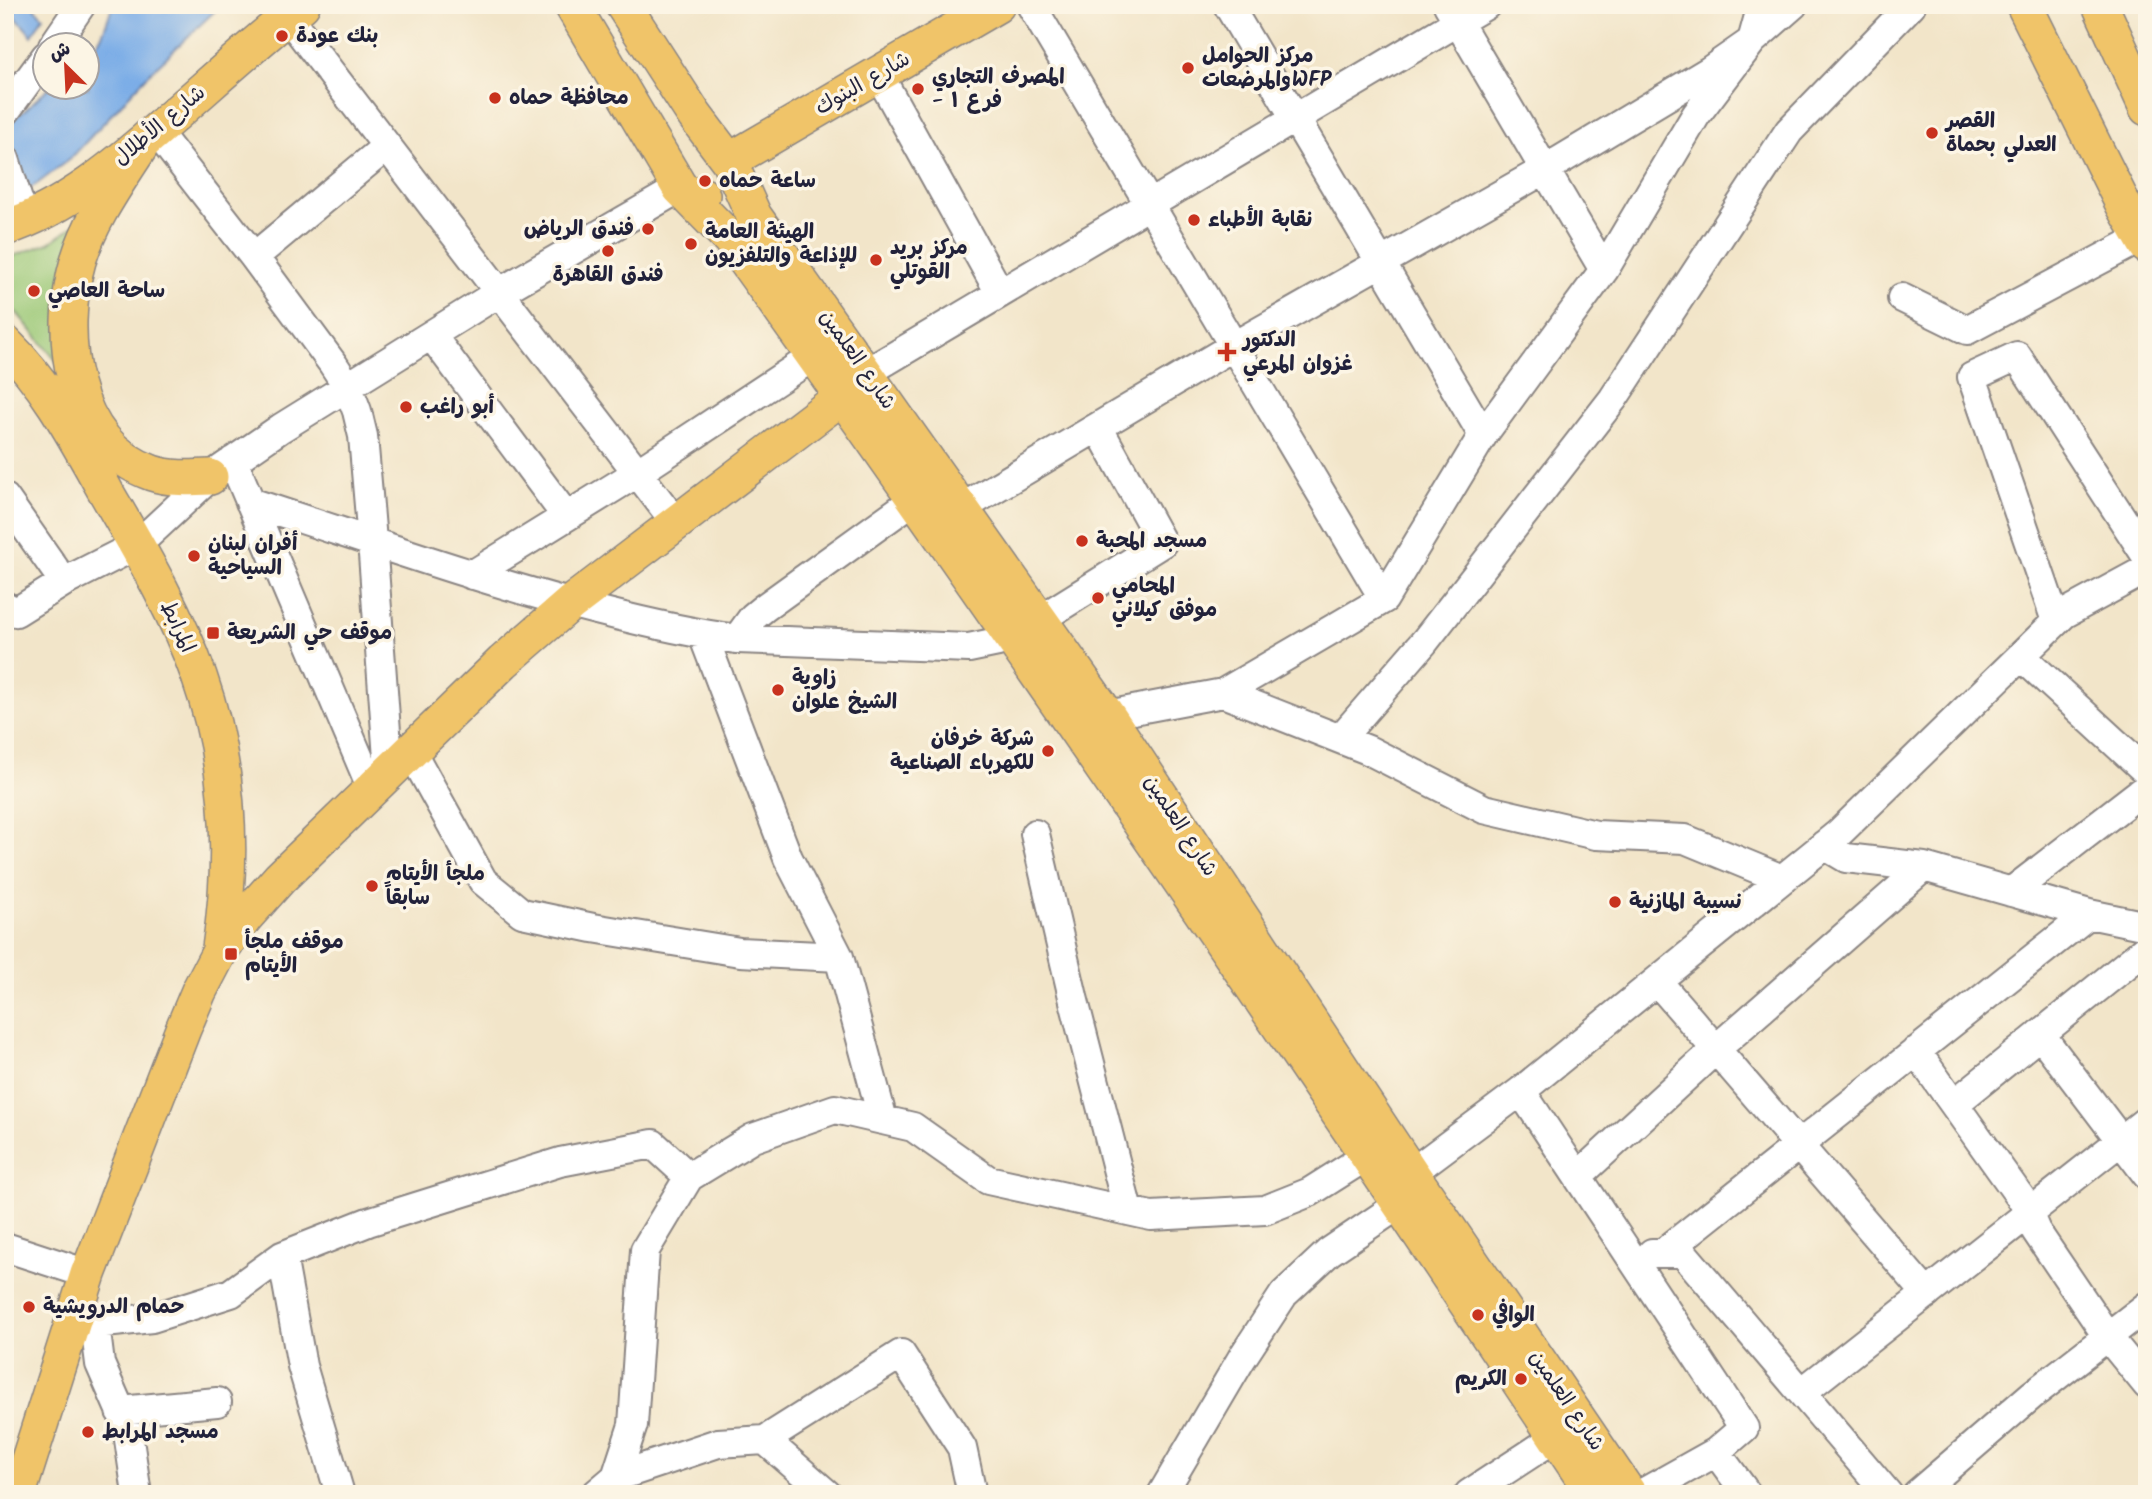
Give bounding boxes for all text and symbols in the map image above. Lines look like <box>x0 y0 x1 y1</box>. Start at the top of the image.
place label: بنك عودة <box>296 20 378 53</box>
marker: بنك عودة <box>274 28 290 44</box>
north arrow <box>32 32 102 102</box>
text: ش <box>44 34 76 70</box>
place label: مركز الحوامل والمرضعاتWFP <box>1202 40 1333 97</box>
street label: شارع البنوك <box>809 43 917 125</box>
marker: مركز الحوامل والمرضعاتWFP <box>1180 60 1196 76</box>
place label: المصرف التجاري - فرع ١ <box>932 61 1065 118</box>
street label: شارع الأطلال <box>107 77 213 175</box>
marker: المصرف التجاري - فرع ١ <box>910 81 926 97</box>
place label: محافظة حماه <box>509 82 629 115</box>
marker: محافظة حماه <box>487 90 503 106</box>
place label: القصر العدلي بحماة <box>1944 105 2057 163</box>
marker: القصر العدلي بحماة <box>1924 125 1940 141</box>
place label: ساعة حماه <box>719 165 816 198</box>
marker: ساعة حماه <box>697 173 713 189</box>
place label: نقابة الأطباء <box>1208 204 1312 237</box>
marker: نقابة الأطباء <box>1186 212 1202 228</box>
place label: فندق الرياض <box>524 213 634 246</box>
place label: الهيئة العامة للإذاعة والتلفزيون <box>705 216 857 273</box>
marker: فندق الرياض <box>640 221 656 237</box>
place label: مركز بريد القوتلي <box>890 232 968 290</box>
marker: الهيئة العامة للإذاعة والتلفزيون <box>683 236 699 252</box>
marker: فندق القاهرة <box>600 243 616 259</box>
marker: مركز بريد القوتلي <box>868 252 884 268</box>
place label: فندق القاهرة <box>552 259 664 292</box>
place label: ساحة العاصي <box>48 275 165 309</box>
marker: ساحة العاصي <box>26 283 42 299</box>
street label: شارع العلمين <box>810 303 904 417</box>
place label: الدكتور غزوان المرعي <box>1241 324 1353 382</box>
marker: الدكتور غزوان المرعي <box>1217 342 1237 362</box>
place label: أبو راغب <box>420 391 495 424</box>
marker: أبو راغب <box>398 399 414 415</box>
place label: مسجد المحبة <box>1096 525 1207 558</box>
place label: أفران لبنان السياحية <box>208 528 298 585</box>
marker: مسجد المحبة <box>1074 533 1090 549</box>
marker: أفران لبنان السياحية <box>186 548 202 564</box>
place label: المحامي موفق كيلاني <box>1112 570 1217 628</box>
marker: المحامي موفق كيلاني <box>1090 590 1106 606</box>
street label: المرابط <box>151 595 203 659</box>
place label: موقف حي الشريعة <box>227 617 392 651</box>
marker: موقف حي الشريعة <box>205 625 221 641</box>
place label: زاوية الشيخ علوان <box>792 662 897 719</box>
marker: زاوية الشيخ علوان <box>770 682 786 698</box>
place label: شركة خرفان للكهرباء الصناعية <box>890 723 1034 780</box>
marker: شركة خرفان للكهرباء الصناعية <box>1040 743 1056 759</box>
street label: شارع العلمين <box>1135 768 1225 884</box>
place label: ملجأ الأيتام سابقاً <box>384 858 485 915</box>
marker: ملجأ الأيتام سابقاً <box>364 878 380 894</box>
place label: نسيبة المازنية <box>1629 886 1742 919</box>
marker: نسيبة المازنية <box>1607 894 1623 910</box>
place label: موقف ملجأ الأيتام <box>244 926 344 983</box>
marker: موقف ملجأ الأيتام <box>223 946 239 962</box>
place label: حمام الدرويشية <box>43 1291 184 1324</box>
place label: الوافي <box>1492 1298 1535 1332</box>
marker: حمام الدرويشية <box>21 1299 37 1315</box>
marker: الوافي <box>1470 1307 1486 1323</box>
street label: شارع العلمين <box>1520 1344 1612 1458</box>
place label: الكريم <box>1455 1363 1507 1396</box>
marker: الكريم <box>1513 1371 1529 1387</box>
place label: مسجد المرابط <box>102 1416 219 1449</box>
marker: مسجد المرابط <box>80 1424 96 1440</box>

